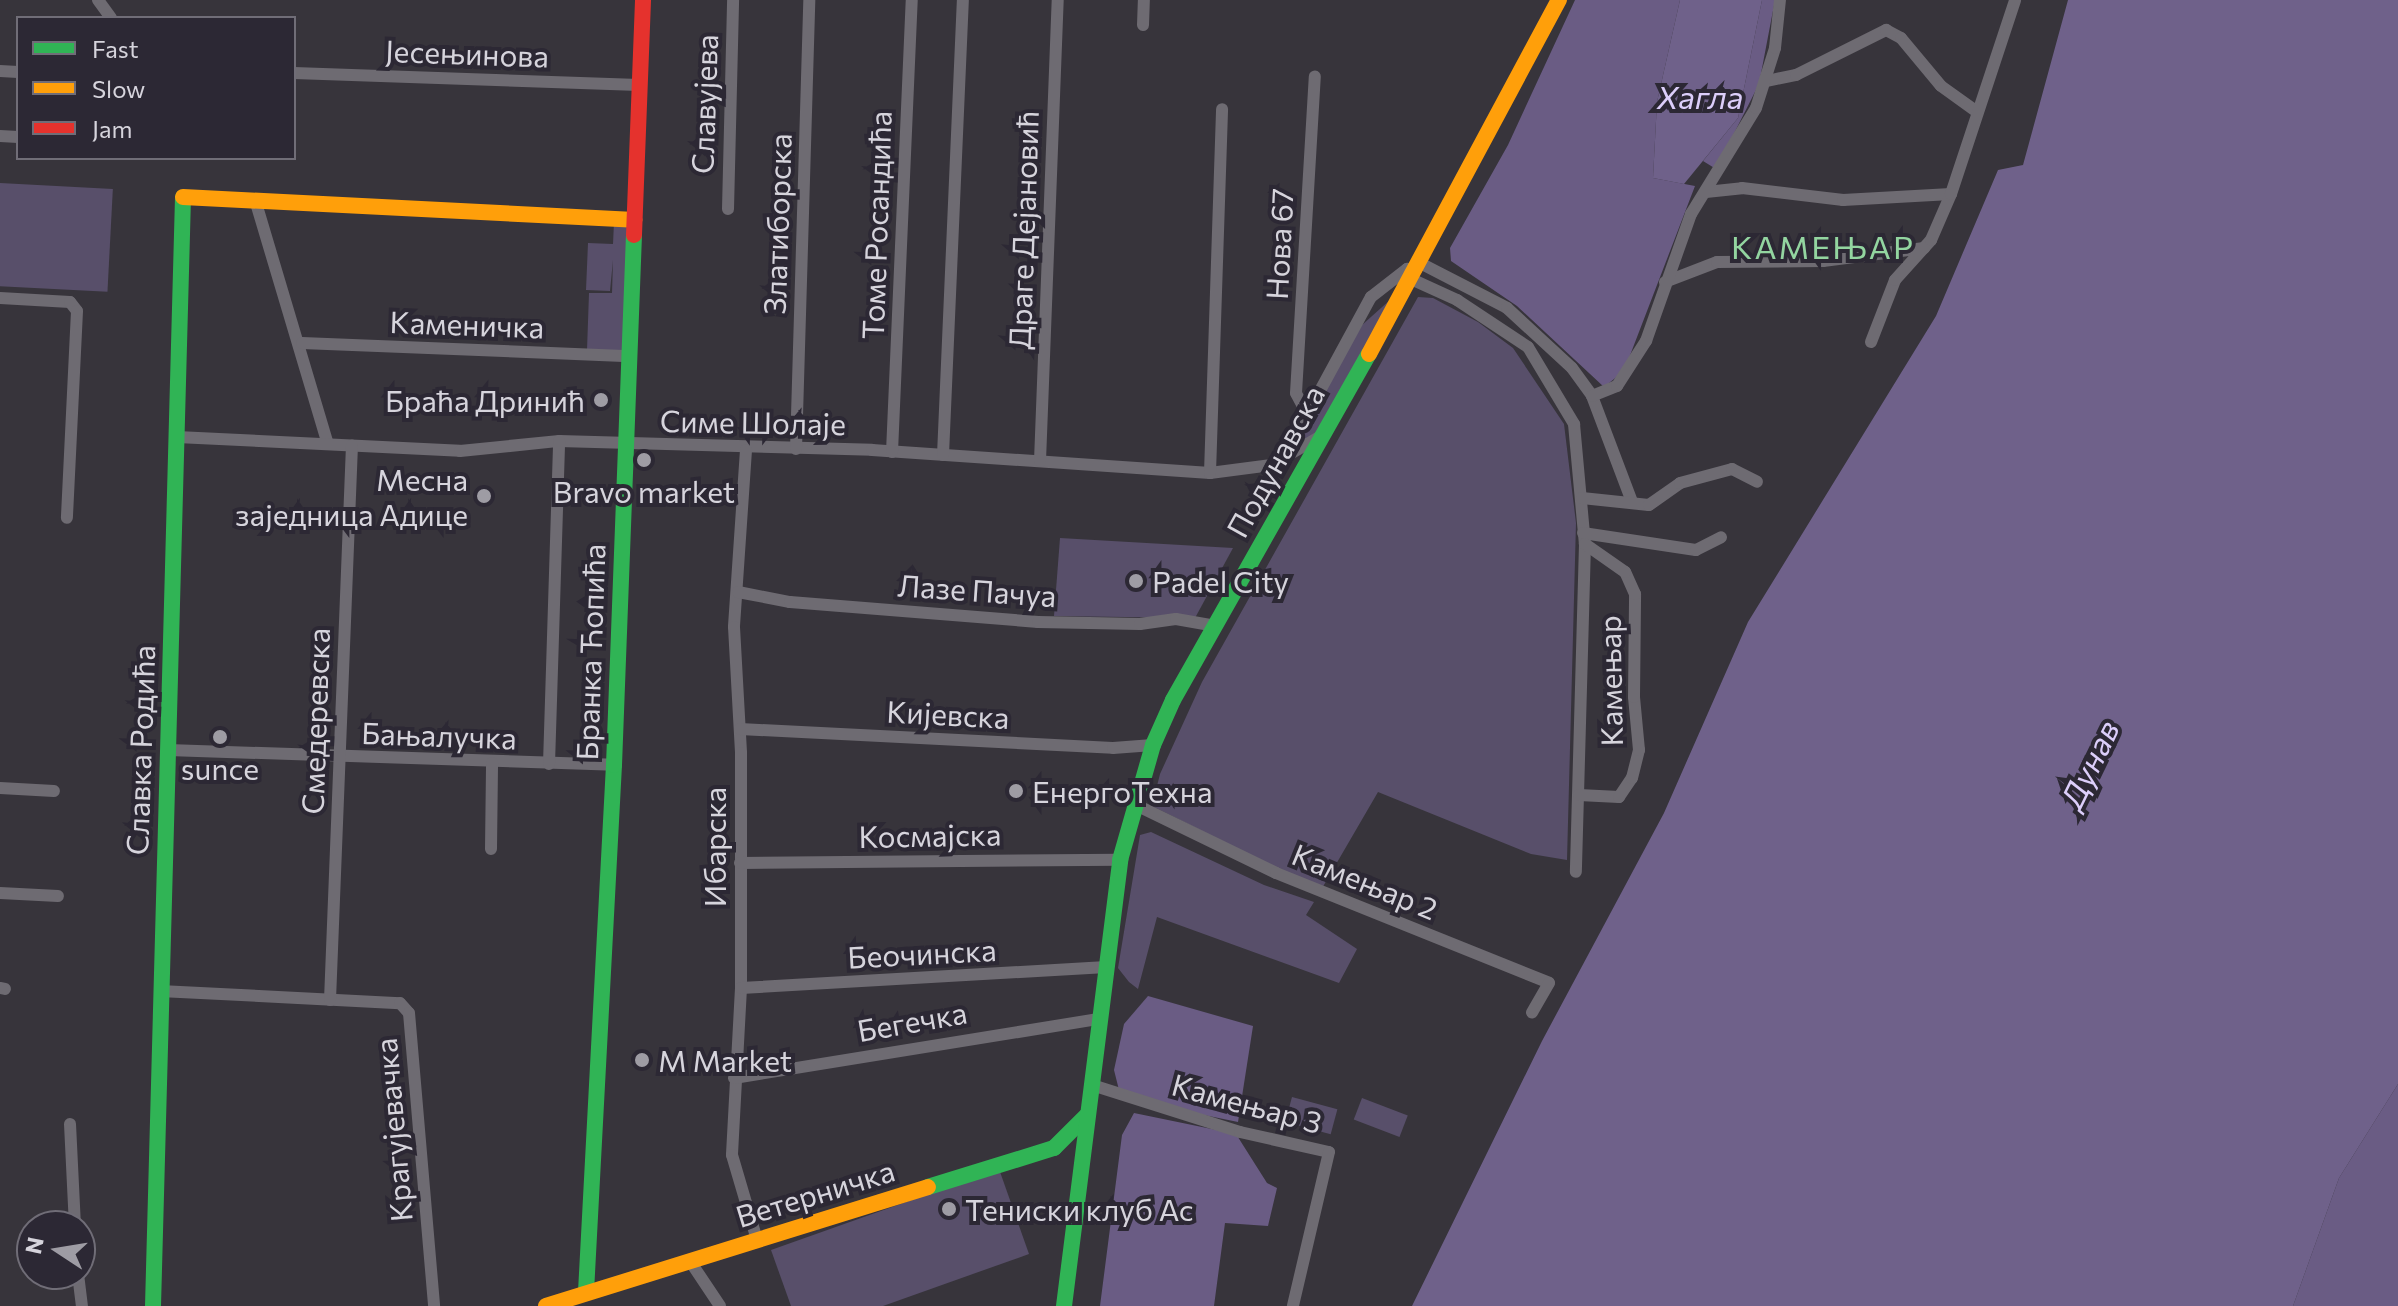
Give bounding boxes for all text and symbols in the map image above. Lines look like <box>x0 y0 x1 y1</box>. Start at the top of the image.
legend <box>16 16 296 160</box>
street label: Јесењинова <box>384 32 550 74</box>
text: Fast <box>92 34 139 63</box>
street label: Славујева <box>684 34 724 174</box>
text: Slow <box>92 74 145 103</box>
water label: Хагла <box>1657 77 1743 115</box>
street label: Томе Росандића <box>854 110 898 340</box>
street label: Драге Дејановић <box>1001 110 1045 350</box>
text: Jam <box>92 114 132 143</box>
street label: Златиборска <box>756 133 798 315</box>
street label: Нова 67 <box>1258 187 1300 301</box>
district label: КАМЕЊАР <box>1731 227 1915 265</box>
street label: Каменичка <box>389 303 545 345</box>
street label: Подунавска <box>1219 379 1331 543</box>
place label: Браћа Дринић <box>385 382 585 418</box>
marker: Браћа Дринић <box>592 391 610 409</box>
street label: Симе Шолаје <box>660 402 846 442</box>
marker: Bravo market <box>635 451 653 469</box>
place label: Месна заједница Адице <box>235 461 468 532</box>
place label: Bravo market <box>553 473 735 509</box>
marker: Месна заједница Адице <box>475 487 493 505</box>
street label: Бранка Ћопића <box>568 543 612 761</box>
place label: Padel City <box>1152 563 1289 599</box>
street label: Лазе Пачуа <box>897 567 1057 613</box>
marker: Padel City <box>1127 572 1145 590</box>
street label: Камењар <box>1591 615 1629 747</box>
street label: Смедеревска <box>294 627 336 815</box>
street label: Славка Родића <box>118 644 162 856</box>
street label: Кијевска <box>886 693 1010 735</box>
street label: Бањалучка <box>361 714 517 756</box>
water label: Дунав <box>2051 714 2127 814</box>
marker: sunce <box>211 728 229 746</box>
place label: sunce <box>181 750 259 786</box>
place label: ЕнергоТехна <box>1032 773 1212 809</box>
marker: ЕнергоТехна <box>1007 782 1025 800</box>
street label: Ибарска <box>696 787 732 907</box>
street label: Космајска <box>858 816 1002 854</box>
street label: Камењар 2 <box>1287 836 1443 926</box>
street label: Беочинска <box>847 931 997 975</box>
street label: Бегечка <box>854 994 970 1048</box>
street label: Крагујевачка <box>367 1037 419 1223</box>
place label: M Market <box>658 1042 792 1078</box>
marker: M Market <box>633 1051 651 1069</box>
street label: Камењар 3 <box>1168 1066 1326 1140</box>
street label: Ветерничка <box>731 1152 899 1234</box>
place label: Тениски клуб Ас <box>965 1191 1194 1227</box>
marker: Тениски клуб Ас <box>940 1200 958 1218</box>
north arrow <box>16 1210 96 1290</box>
text: N <box>19 1234 49 1256</box>

